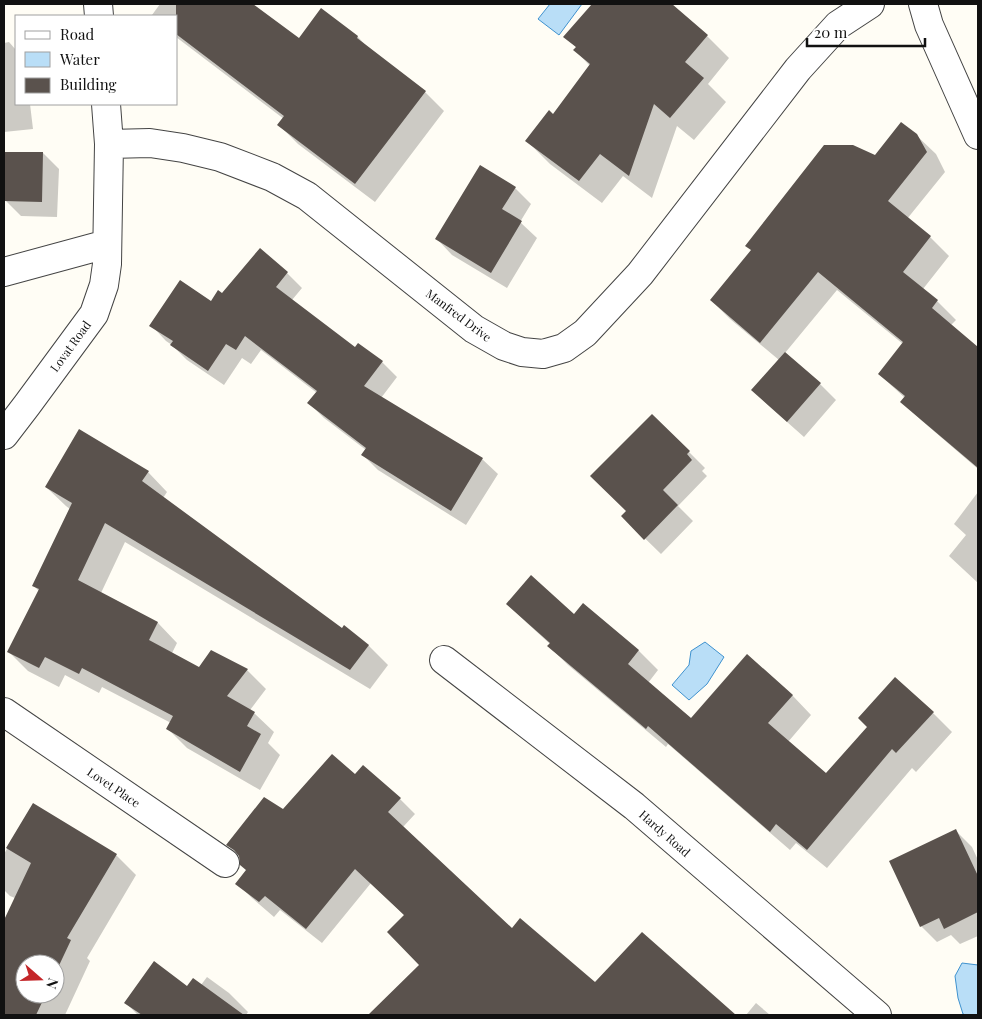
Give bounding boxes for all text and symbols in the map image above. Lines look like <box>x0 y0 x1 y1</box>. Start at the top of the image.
legend <box>15 15 178 105</box>
scale bar <box>807 15 924 47</box>
text: 20 m <box>814 22 848 42</box>
text: Road <box>60 24 94 44</box>
text: Water <box>59 49 100 69</box>
text: Building <box>60 74 117 94</box>
street label: Manfred Drive <box>423 285 495 345</box>
street label: Lovat Road <box>46 317 94 375</box>
street label: Lovet Place <box>84 763 144 811</box>
street label: Hardy Road <box>636 806 694 860</box>
north arrow <box>15 954 65 1004</box>
text: N <box>42 976 63 992</box>

